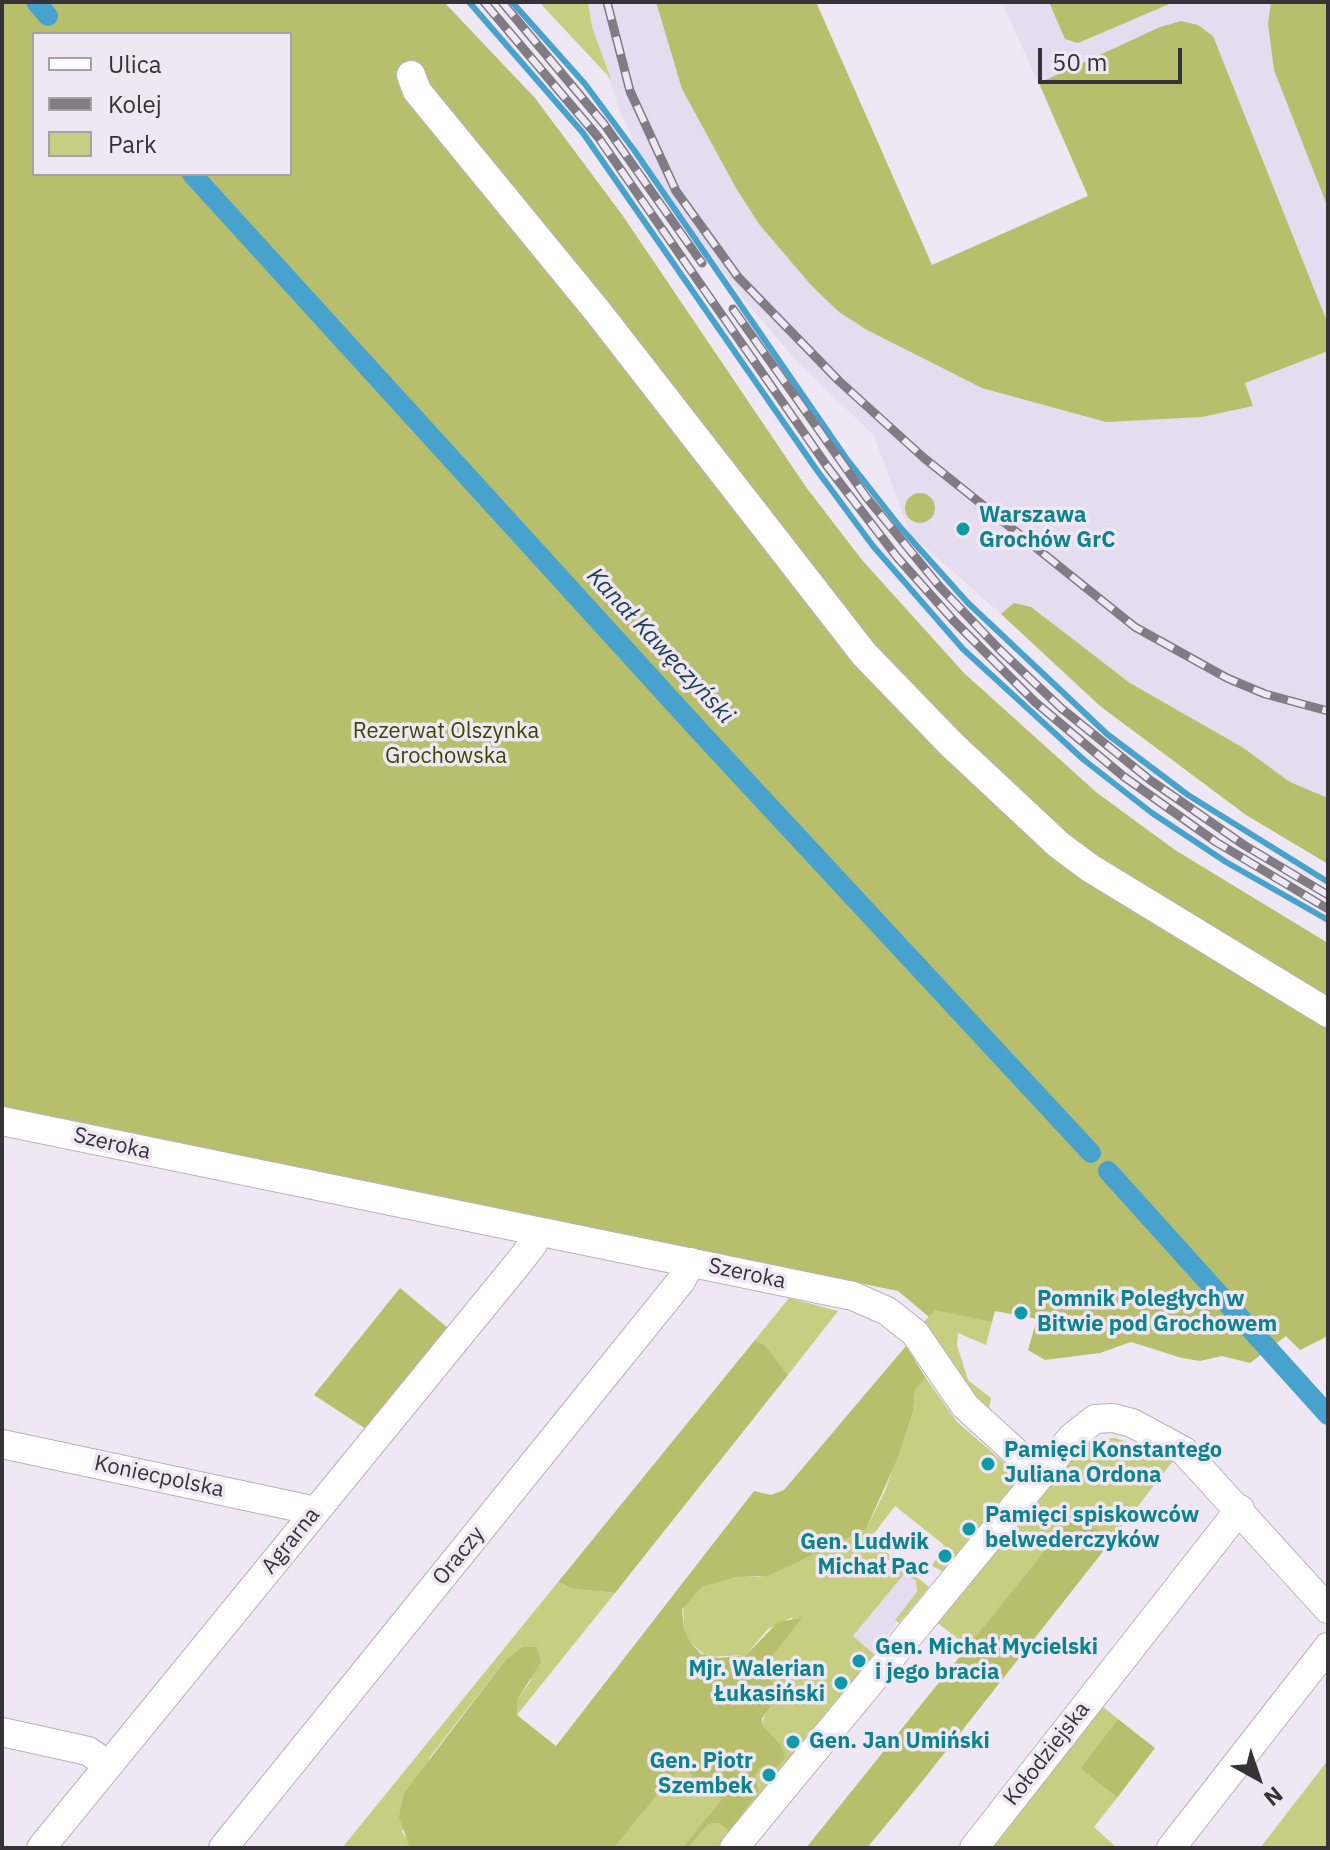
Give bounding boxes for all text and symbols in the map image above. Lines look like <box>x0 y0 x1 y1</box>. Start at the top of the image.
legend <box>32 32 292 176</box>
scale bar <box>1042 32 1186 82</box>
text: 50 m <box>1052 46 1107 78</box>
text: Ulica <box>108 48 162 80</box>
text: Kolej <box>108 88 162 120</box>
text: Park <box>108 128 157 160</box>
place label: Warszawa Grochów GrC <box>979 503 1116 554</box>
marker: Warszawa Grochów GrC <box>954 520 972 538</box>
water label: Kanał Kawęczyński <box>580 562 740 730</box>
park label: Rezerwat Olszynka Grochowska <box>353 719 539 770</box>
street label: Szeroka <box>71 1122 153 1166</box>
street label: Szeroka <box>706 1253 788 1295</box>
place label: Pomnik Poległych w Bitwie pod Grochowem <box>1037 1287 1277 1338</box>
marker: Pomnik Poległych w Bitwie pod Grochowem <box>1012 1304 1030 1322</box>
place label: Pamięci Konstantego Juliana Ordona <box>1004 1438 1222 1490</box>
street label: Koniecpolska <box>92 1450 226 1504</box>
marker: Pamięci Konstantego Juliana Ordona <box>979 1455 997 1473</box>
street label: Agrarna <box>256 1502 326 1580</box>
place label: Pamięci spiskowców belwederczyków <box>985 1503 1199 1554</box>
marker: Pamięci spiskowców belwederczyków <box>960 1520 978 1538</box>
street label: Oraczy <box>427 1521 491 1591</box>
place label: Gen. Ludwik Michał Pac <box>800 1530 929 1582</box>
marker: Gen. Ludwik Michał Pac <box>936 1547 954 1565</box>
place label: Gen. Michał Mycielski i jego bracia <box>875 1635 1098 1686</box>
marker: Gen. Michał Mycielski i jego bracia <box>850 1652 868 1670</box>
place label: Mjr. Walerian Łukasiński <box>688 1657 825 1708</box>
marker: Mjr. Walerian Łukasiński <box>832 1674 850 1692</box>
street label: Kołodziejska <box>998 1697 1096 1811</box>
place label: Gen. Jan Umiński <box>809 1729 990 1755</box>
marker: Gen. Jan Umiński <box>784 1733 802 1751</box>
north arrow <box>1218 1738 1298 1818</box>
place label: Gen. Piotr Szembek <box>649 1749 753 1800</box>
marker: Gen. Piotr Szembek <box>760 1766 778 1784</box>
text: N <box>1258 1781 1289 1813</box>

